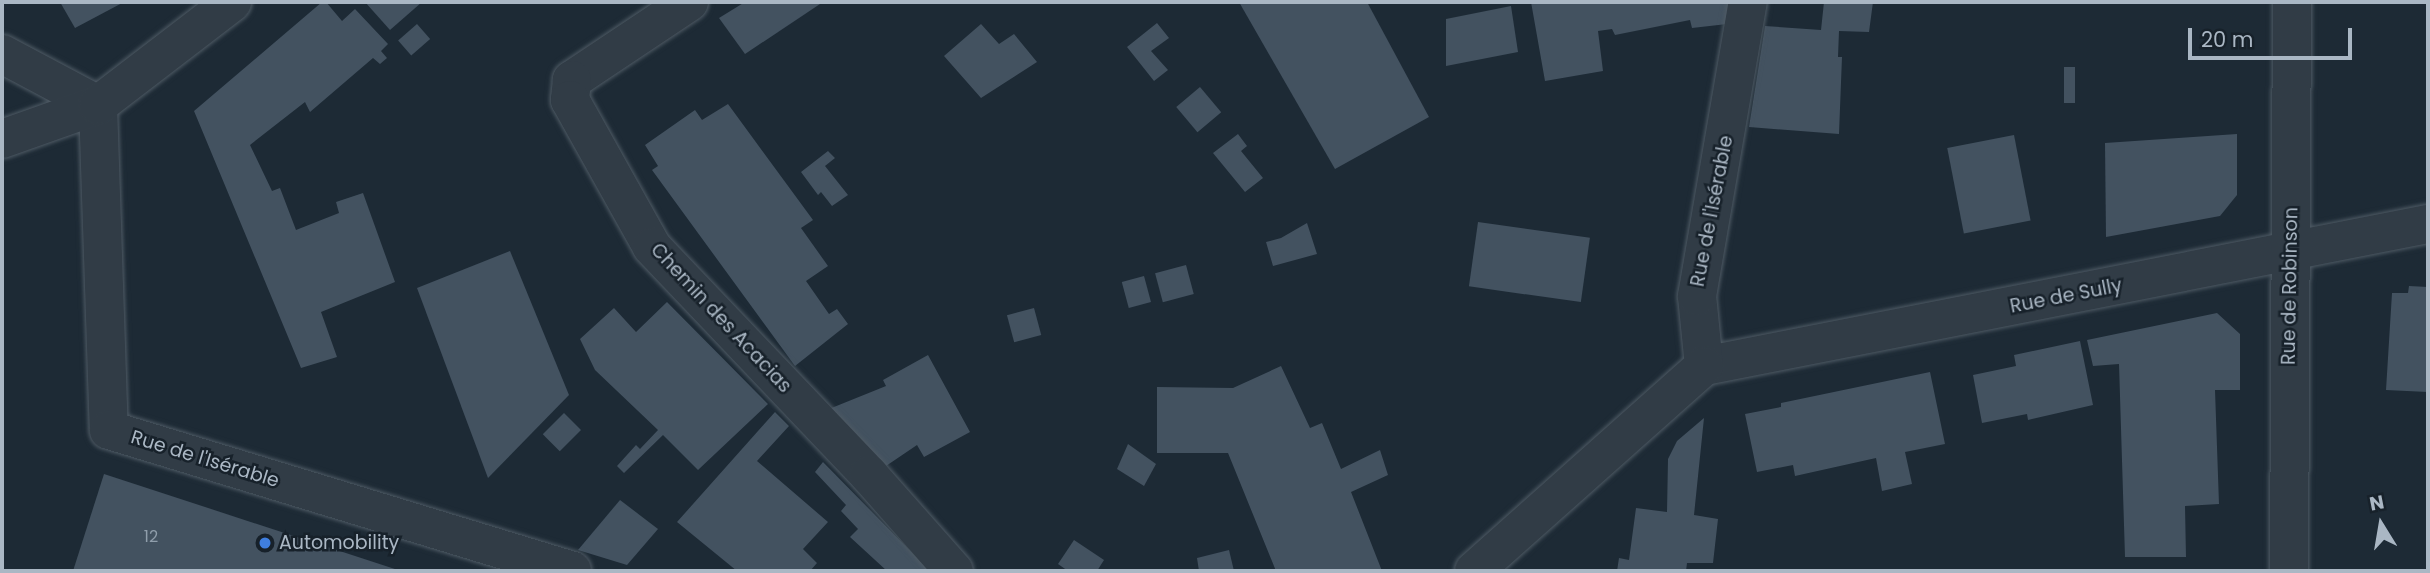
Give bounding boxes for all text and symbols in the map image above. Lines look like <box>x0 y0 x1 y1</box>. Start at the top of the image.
scale bar <box>2192 14 2356 58</box>
text: 20 m <box>2201 25 2254 54</box>
street label: Rue de l'Isérable <box>1686 133 1738 289</box>
street label: Rue de Robinson <box>2277 207 2303 365</box>
street label: Chemin des Acacias <box>646 239 796 397</box>
street label: Rue de Sully <box>2008 274 2124 318</box>
street label: Rue de l'Isérable <box>128 426 282 492</box>
text: N <box>2367 488 2386 518</box>
north arrow <box>2346 489 2416 559</box>
house number: 12 <box>144 527 158 547</box>
place label: Automobility <box>279 532 399 554</box>
marker: Automobility <box>257 535 273 551</box>

